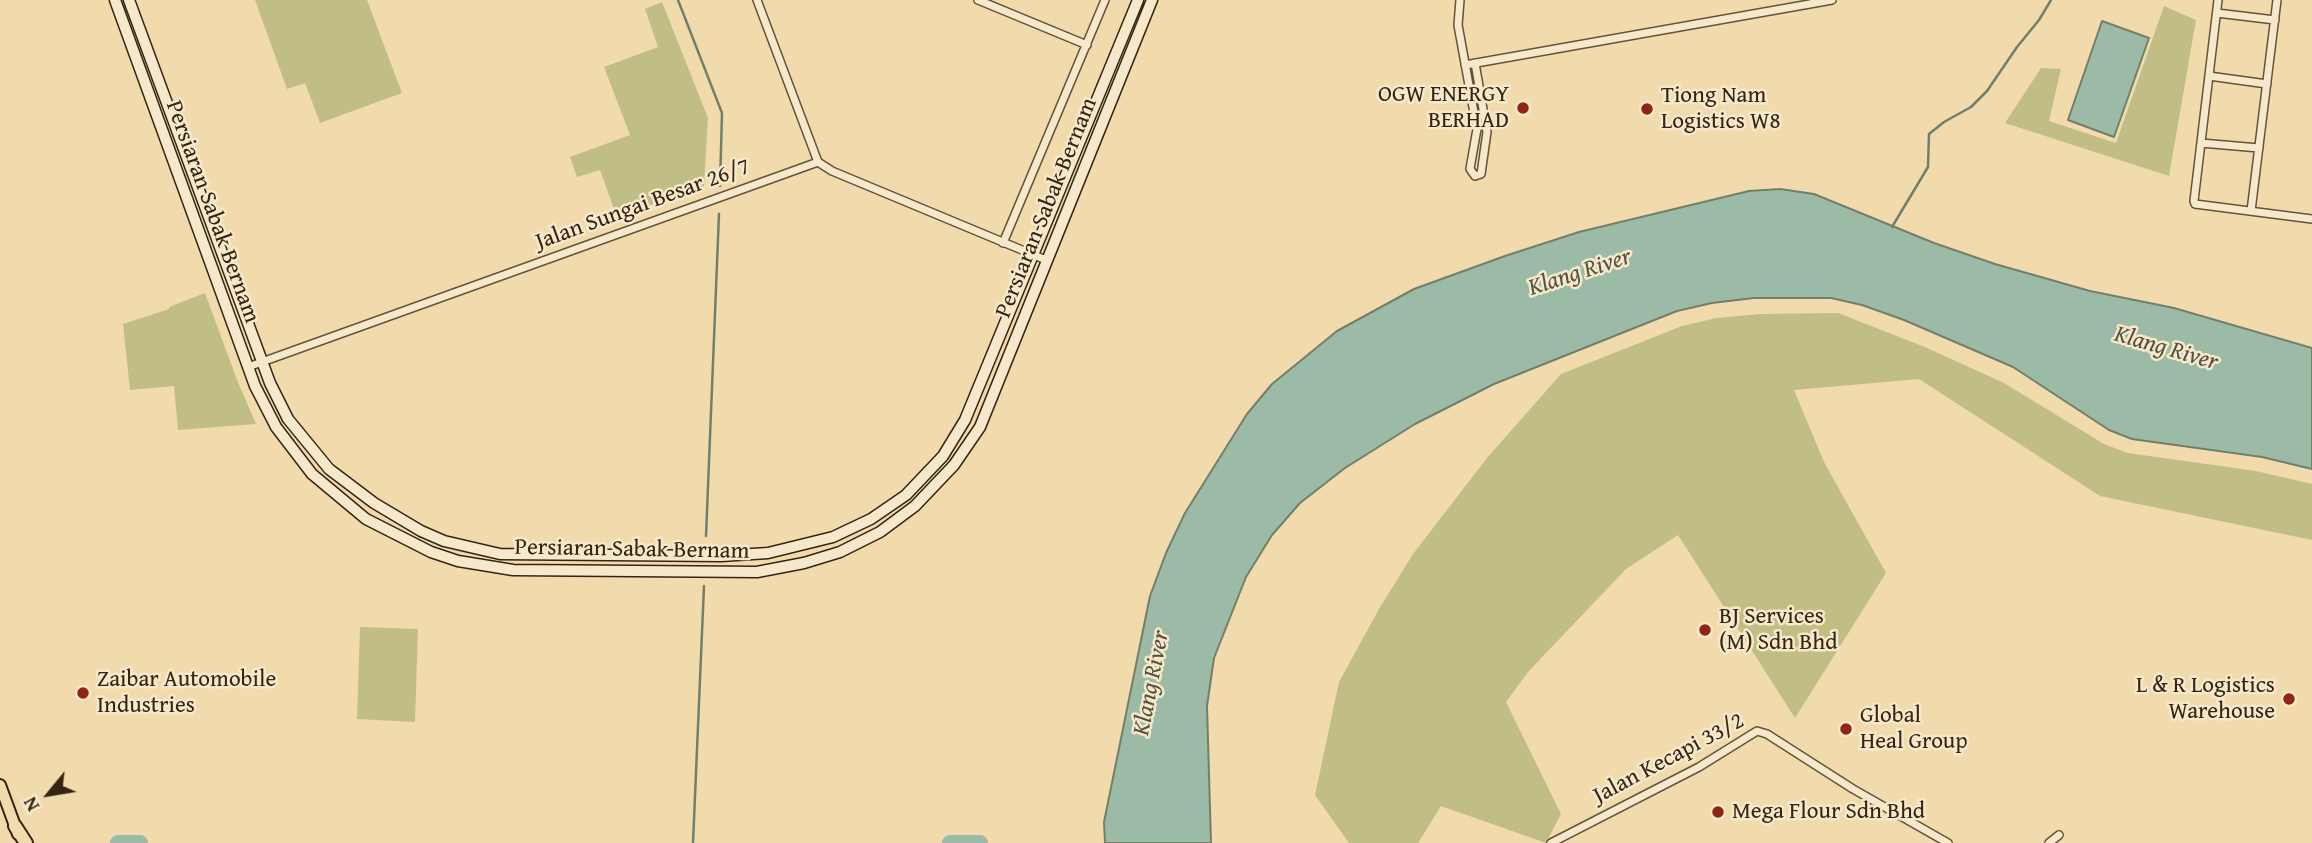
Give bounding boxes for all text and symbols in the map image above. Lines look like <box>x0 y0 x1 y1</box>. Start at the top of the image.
place label: OGW ENERGY BERHAD <box>1378 81 1509 135</box>
place label: Tiong Nam Logistics W8 <box>1661 82 1781 136</box>
street label: Persiaran Sabak Bernam <box>990 94 1104 322</box>
street label: Persiaran Sabak Bernam <box>159 97 265 327</box>
marker: OGW ENERGY BERHAD <box>1515 100 1531 116</box>
marker: Tiong Nam Logistics W8 <box>1639 101 1655 117</box>
street label: Jalan Sungai Besar 26/7 <box>532 153 754 257</box>
water label: Klang River <box>1525 243 1635 303</box>
water label: Klang River <box>2111 320 2221 378</box>
street label: Persiaran Sabak Bernam <box>514 534 750 566</box>
place label: BJ Services (M) Sdn Bhd <box>1719 603 1837 657</box>
marker: BJ Services (M) Sdn Bhd <box>1697 622 1713 638</box>
water label: Klang River <box>1128 628 1176 738</box>
place label: Zaibar Automobile Industries <box>97 666 276 720</box>
place label: L & R Logistics Warehouse <box>2136 672 2275 726</box>
marker: Zaibar Automobile Industries <box>75 685 91 701</box>
marker: L & R Logistics Warehouse <box>2281 691 2297 707</box>
place label: Global Heal Group <box>1860 702 1968 756</box>
street label: Jalan Kecapi 33/2 <box>1589 708 1749 810</box>
marker: Global Heal Group <box>1838 721 1854 737</box>
north arrow <box>14 759 84 829</box>
text: N <box>16 792 46 817</box>
place label: Mega Flour Sdn Bhd <box>1732 798 1925 826</box>
marker: Mega Flour Sdn Bhd <box>1710 804 1726 820</box>

